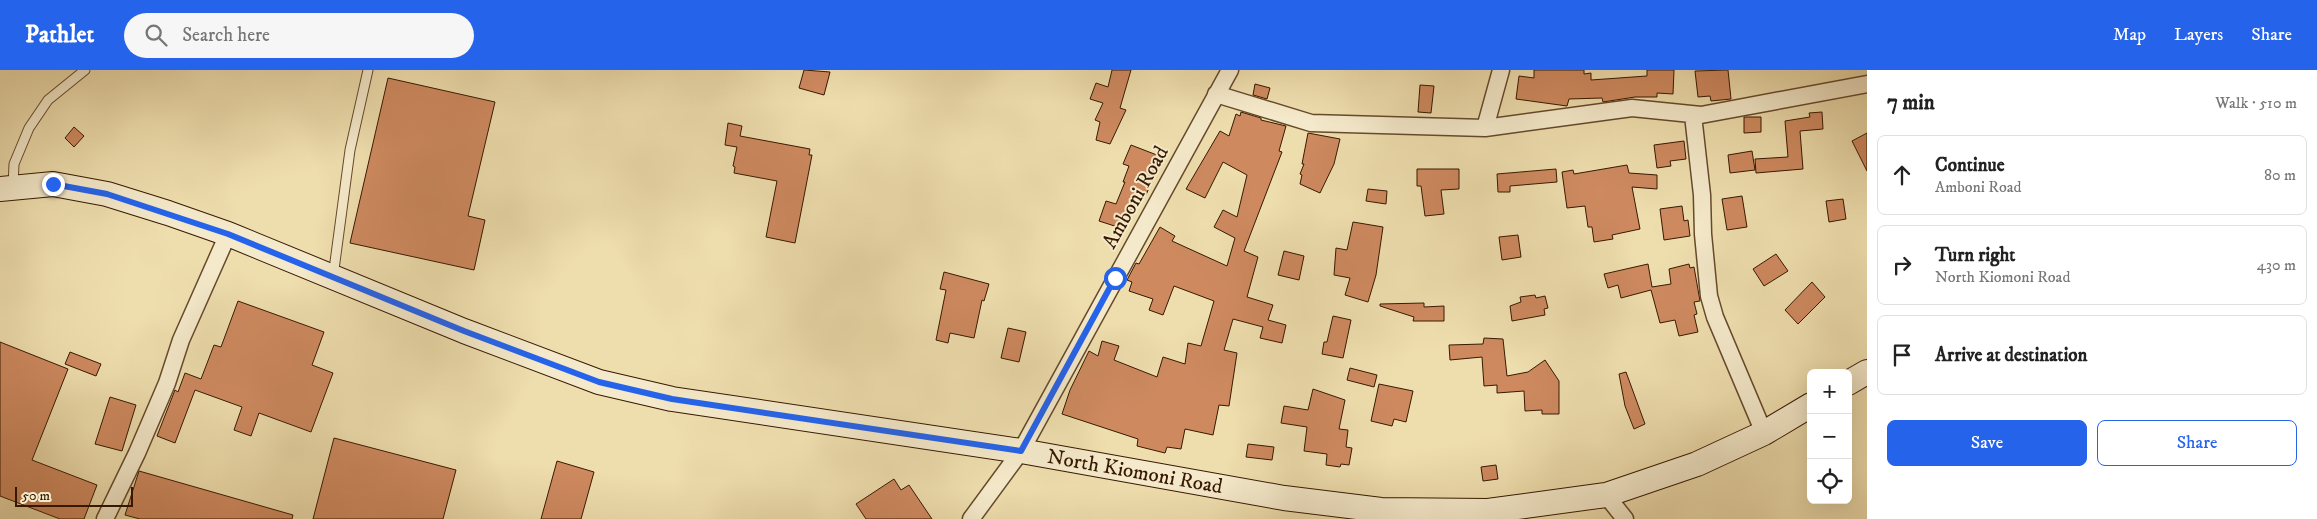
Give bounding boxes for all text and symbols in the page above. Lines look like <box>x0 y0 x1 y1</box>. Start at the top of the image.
search box <box>124 13 474 58</box>
text: Pathlet <box>25 20 94 50</box>
icon: search <box>142 21 170 49</box>
text: Search here <box>182 24 270 47</box>
text: Map <box>2113 24 2146 46</box>
text: Layers <box>2174 24 2223 46</box>
text: Share <box>2251 24 2292 46</box>
text: 7 min <box>1887 90 1935 116</box>
text: Walk · 510 m <box>2215 93 2297 113</box>
street label: Amboni Road <box>1097 141 1175 253</box>
text: Continue <box>1935 154 2005 177</box>
icon: ahead <box>1888 161 1916 189</box>
text: 80 m <box>2264 165 2296 185</box>
route end <box>42 173 65 196</box>
text: Amboni Road <box>1935 177 2021 197</box>
text: Turn right <box>1935 244 2015 267</box>
icon: right <box>1888 251 1916 279</box>
text: 430 m <box>2257 255 2296 275</box>
route start <box>1104 267 1127 290</box>
text: North Kiomoni Road <box>1935 267 2070 287</box>
icon: arrive <box>1888 341 1916 369</box>
text: Arrive at destination <box>1935 344 2087 367</box>
map controls <box>1807 369 1852 504</box>
button: + <box>1807 369 1852 414</box>
button: − <box>1807 414 1852 459</box>
button: Save <box>1887 420 2087 466</box>
button: Share <box>2097 420 2297 466</box>
street label: North Kiomoni Road <box>1045 444 1225 500</box>
button: locate <box>1807 459 1852 504</box>
scale bar <box>15 484 132 507</box>
text: 50 m <box>22 487 50 505</box>

